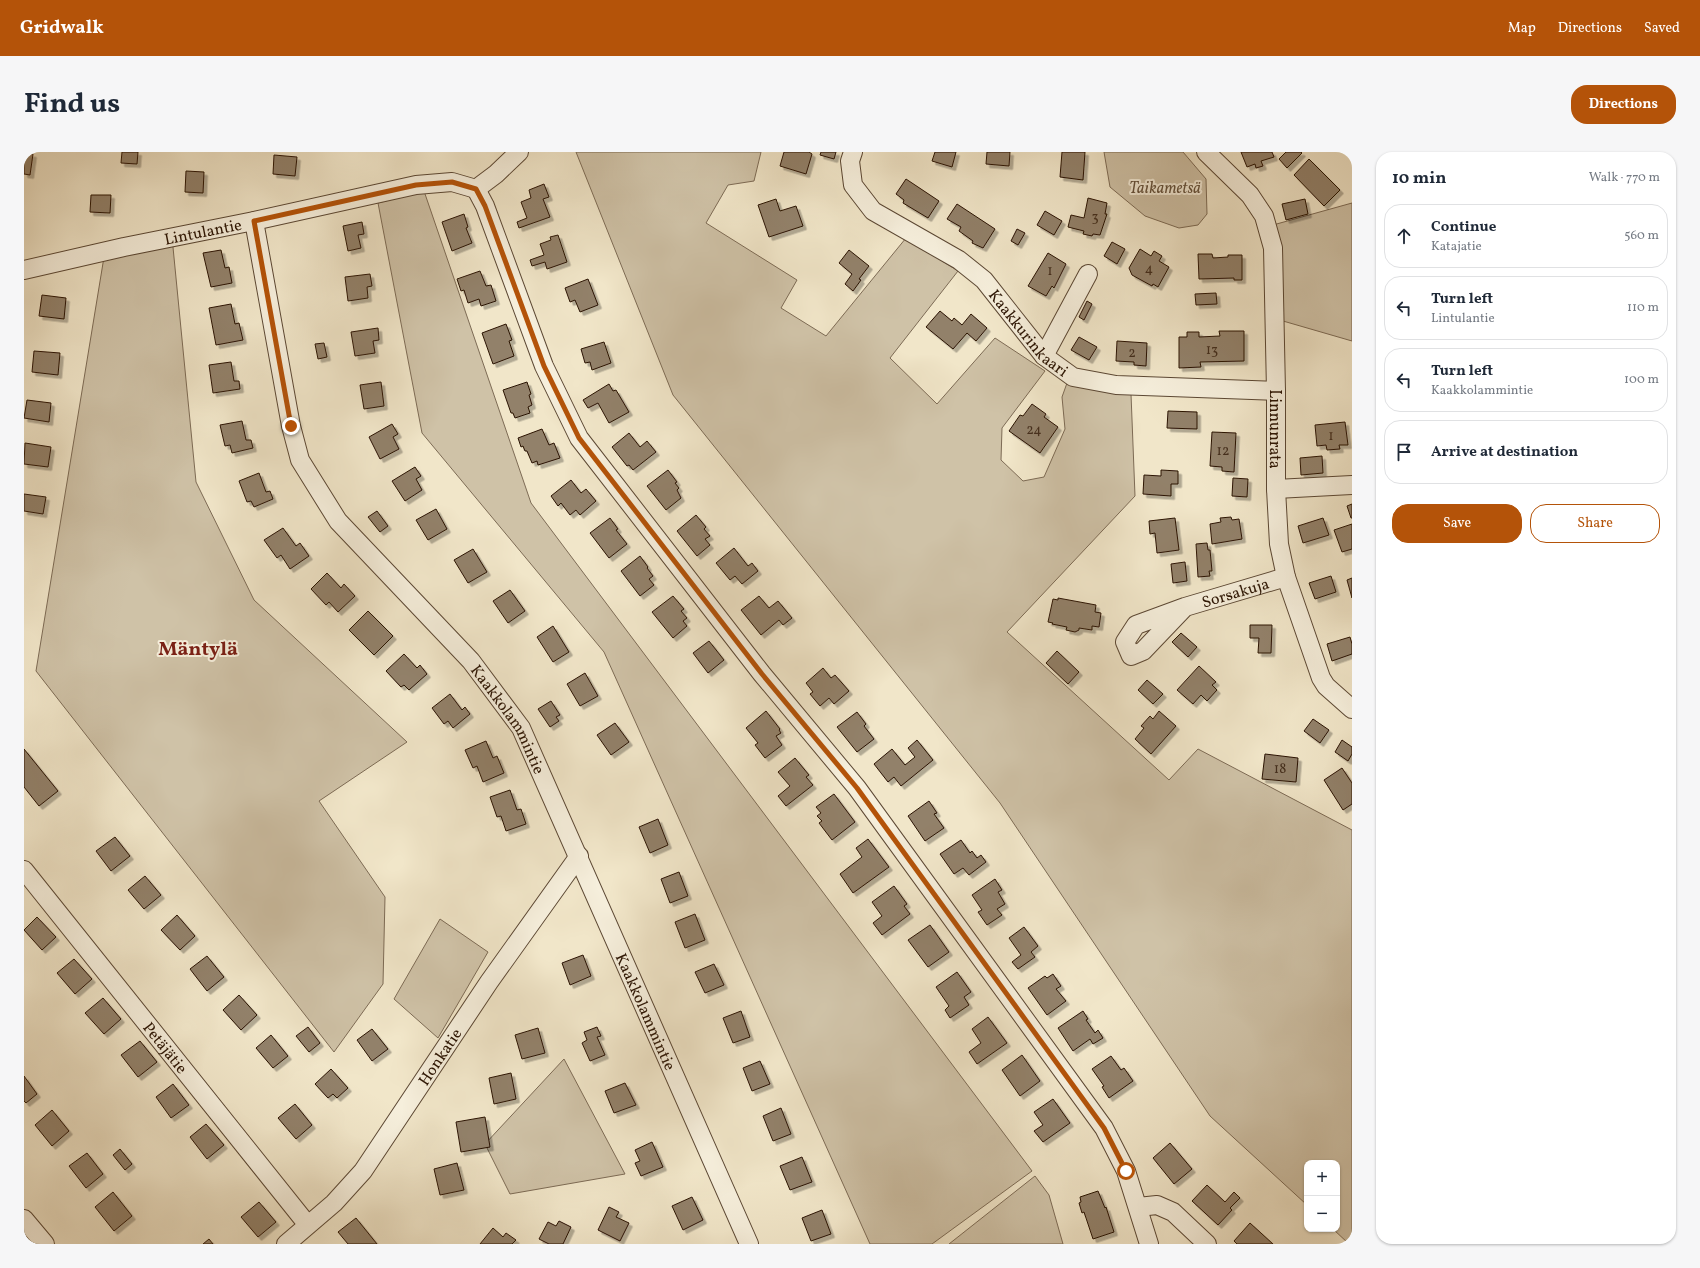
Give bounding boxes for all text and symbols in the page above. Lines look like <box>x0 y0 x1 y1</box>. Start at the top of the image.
text: Gridwalk <box>20 15 104 41</box>
text: Map <box>1508 19 1536 38</box>
text: Directions <box>1558 19 1622 38</box>
text: Saved <box>1644 19 1680 38</box>
text: Find us <box>24 85 120 124</box>
button: Directions <box>1571 85 1676 124</box>
text: 10 min <box>1392 167 1446 190</box>
text: Walk · 770 m <box>1589 169 1660 187</box>
park label: Taikametsä <box>1129 178 1201 200</box>
house number: 3 <box>1091 208 1099 227</box>
street label: Lintulantie <box>163 215 244 252</box>
text: Continue <box>1431 217 1496 238</box>
icon: ahead <box>1393 225 1415 247</box>
text: 560 m <box>1624 227 1659 245</box>
text: Katajatie <box>1431 238 1482 256</box>
house number: 4 <box>1145 260 1153 279</box>
house number: 1 <box>1047 262 1053 281</box>
street label: Kaakkurinkaari <box>983 286 1072 383</box>
text: Turn left <box>1431 289 1493 310</box>
icon: left <box>1393 297 1415 319</box>
text: 110 m <box>1627 299 1659 317</box>
text: Lintulantie <box>1431 310 1495 328</box>
house number: 13 <box>1206 341 1218 360</box>
house number: 2 <box>1128 344 1136 363</box>
text: Turn left <box>1431 361 1493 382</box>
icon: left <box>1393 369 1415 391</box>
text: 100 m <box>1624 371 1659 389</box>
text: Kaakkolammintie <box>1431 382 1533 400</box>
street label: Linnunrata <box>1263 389 1285 469</box>
route end <box>282 417 300 435</box>
house number: 24 <box>1026 421 1042 440</box>
house number: 1 <box>1328 427 1334 446</box>
icon: arrive <box>1393 441 1415 463</box>
house number: 12 <box>1217 442 1229 461</box>
text: Arrive at destination <box>1431 442 1578 463</box>
button: Save <box>1392 504 1522 543</box>
button: Share <box>1530 504 1660 543</box>
street label: Sorsakuja <box>1200 574 1272 614</box>
district label: Mäntylä <box>158 636 238 664</box>
street label: Kaakkolammintie <box>465 661 549 778</box>
house number: 18 <box>1274 760 1286 779</box>
street label: Kaakkolammintie <box>609 950 680 1074</box>
street label: Petäjätie <box>137 1018 192 1079</box>
street label: Honkatie <box>414 1025 468 1091</box>
map controls <box>1304 1160 1340 1232</box>
button: + <box>1304 1160 1340 1196</box>
route start <box>1117 1162 1135 1180</box>
button: − <box>1304 1196 1340 1232</box>

